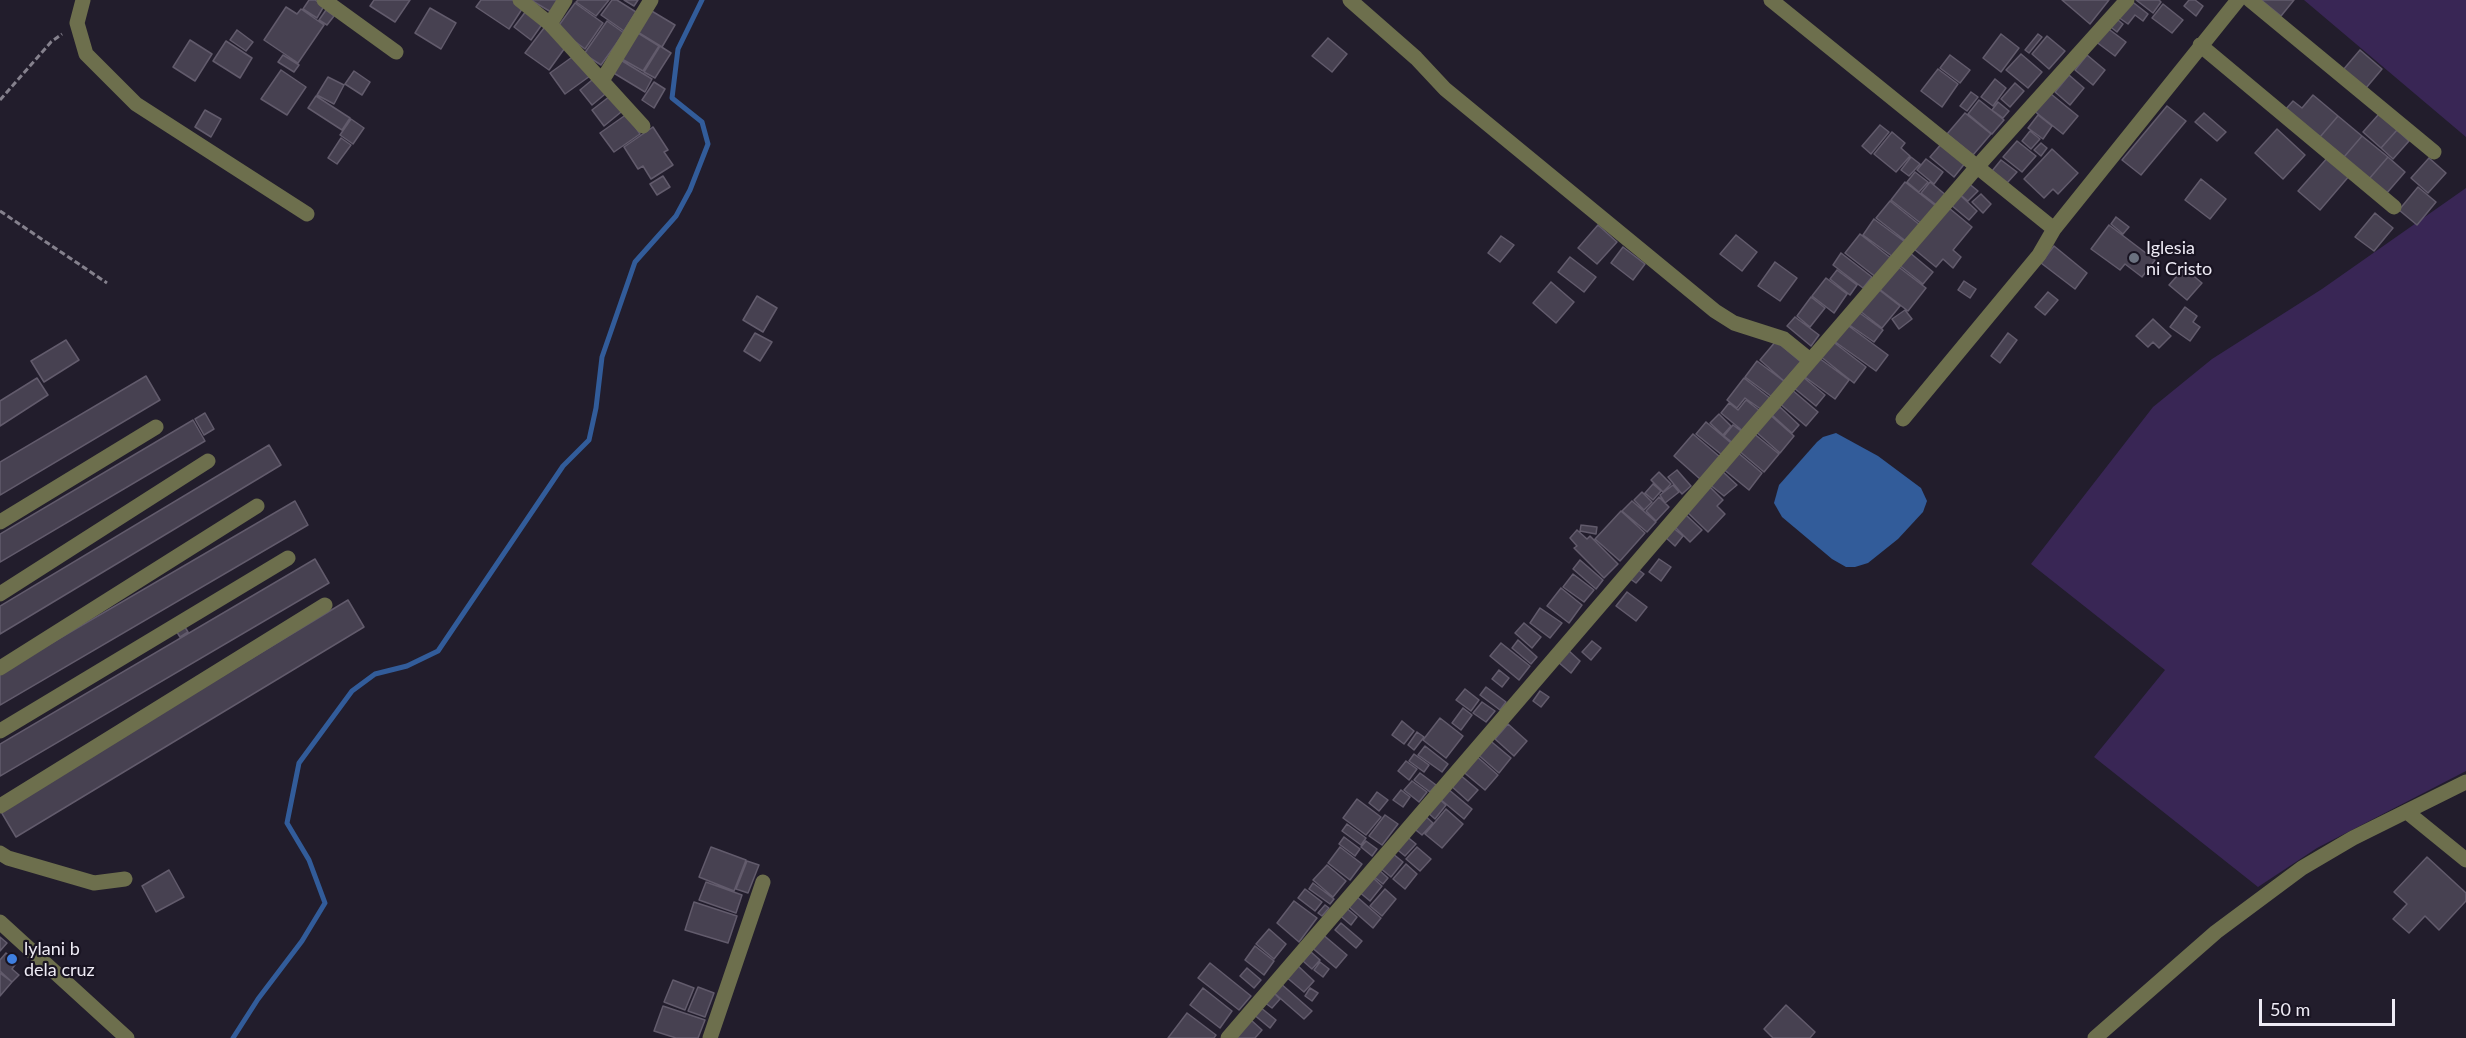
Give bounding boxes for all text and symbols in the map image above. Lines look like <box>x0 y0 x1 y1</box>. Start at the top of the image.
place label: Iglesia ni Cristo <box>2146 237 2212 280</box>
marker: Iglesia ni Cristo <box>2127 251 2141 265</box>
place label: lylani b dela cruz <box>24 938 95 980</box>
marker: lylani b dela cruz <box>5 952 19 966</box>
scale bar <box>2262 987 2398 1025</box>
text: 50 m <box>2270 998 2310 1020</box>

